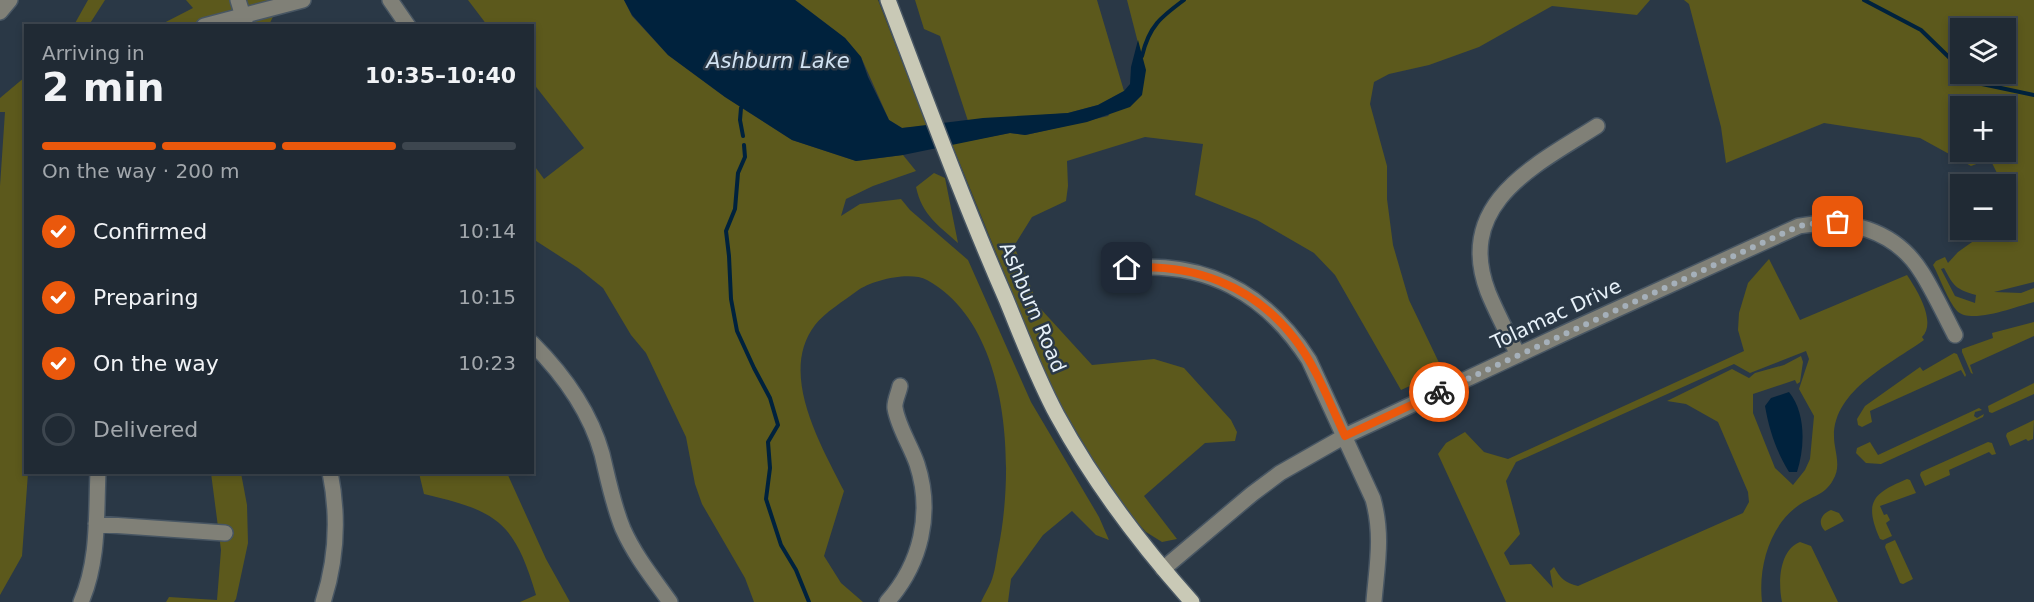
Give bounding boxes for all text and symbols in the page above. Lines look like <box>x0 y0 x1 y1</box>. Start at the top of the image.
map controls <box>1950 18 2016 240</box>
button: layers <box>1950 18 2016 84</box>
text: Arriving in <box>42 41 145 65</box>
water label: Ashburn Lake <box>704 49 850 73</box>
text: 10:35–10:40 <box>365 63 516 88</box>
text: 2 min <box>42 65 164 110</box>
button: + <box>1950 96 2016 162</box>
text: On the way · 200 m <box>42 159 240 183</box>
button: − <box>1950 174 2016 240</box>
pin <box>1812 196 1863 247</box>
icon: bag <box>1821 205 1854 238</box>
icon: check <box>42 215 75 248</box>
text: Confirmed <box>93 219 207 244</box>
text: 10:14 <box>458 219 516 243</box>
street label: Ashburn Road <box>995 238 1071 376</box>
pin <box>1101 242 1152 293</box>
icon: home <box>1110 251 1143 284</box>
street label: Tolamac Drive <box>1486 273 1625 355</box>
icon: check <box>42 281 75 314</box>
text: Preparing <box>93 285 199 310</box>
text: 10:15 <box>458 285 516 309</box>
icon: check <box>42 347 75 380</box>
text: On the way <box>93 351 219 376</box>
text: 10:23 <box>458 351 516 375</box>
courier <box>1409 362 1469 422</box>
icon: bike <box>1423 376 1456 409</box>
text: Delivered <box>93 417 198 442</box>

